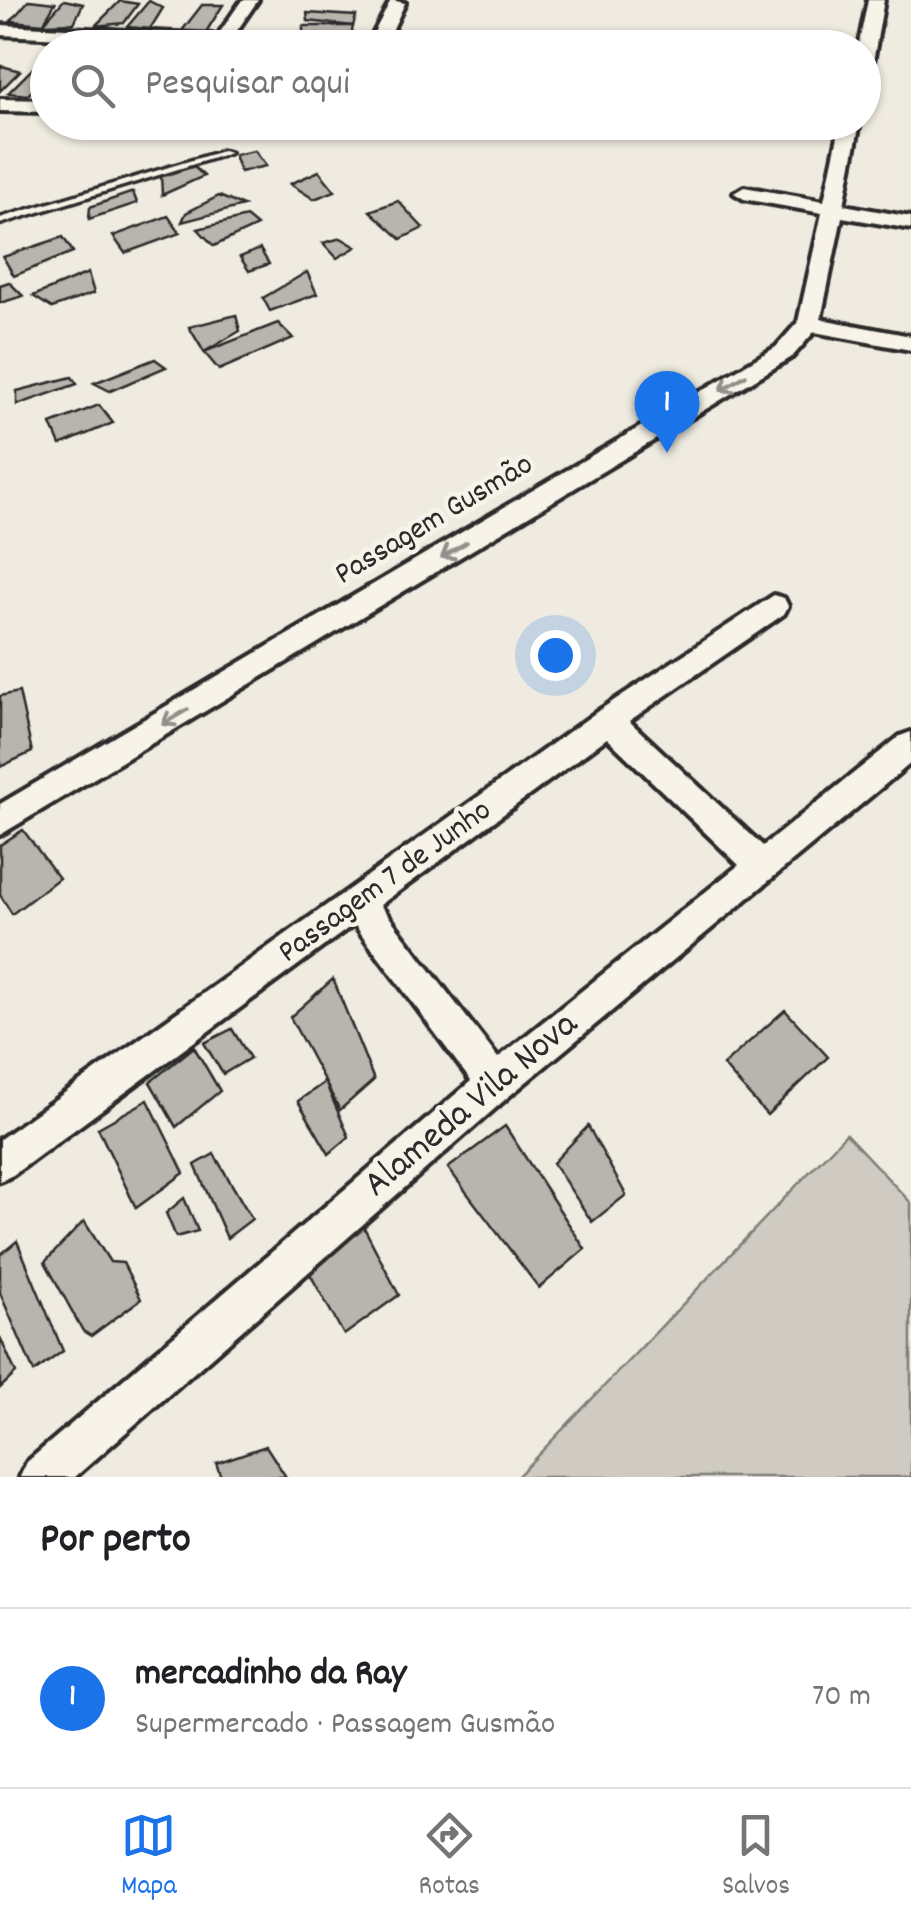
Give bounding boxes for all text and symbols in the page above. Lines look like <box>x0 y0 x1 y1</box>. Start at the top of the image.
search box <box>30 30 881 140</box>
icon: search <box>65 58 120 113</box>
text: Pesquisar aqui <box>145 58 350 113</box>
pin: 1 <box>634 370 700 453</box>
one-way arrow <box>719 374 748 394</box>
street label: Passagem Gusmão <box>327 443 543 599</box>
one-way arrow <box>440 540 469 560</box>
your location <box>530 630 581 681</box>
one-way arrow <box>161 707 190 727</box>
street label: Passagem 7 de Junho <box>270 790 502 976</box>
street label: Alameda Vila Nova <box>353 999 592 1212</box>
text: Por perto <box>40 1512 191 1572</box>
text: mercadinho da Ray <box>135 1648 406 1703</box>
text: 1 <box>69 1675 76 1721</box>
text: 70 m <box>812 1675 871 1721</box>
text: Supermercado · Passagem Gusmão <box>135 1703 555 1749</box>
tab: Mapa <box>121 1808 177 1908</box>
tab: Rotas <box>419 1808 480 1908</box>
tab: Salvos <box>722 1808 790 1908</box>

